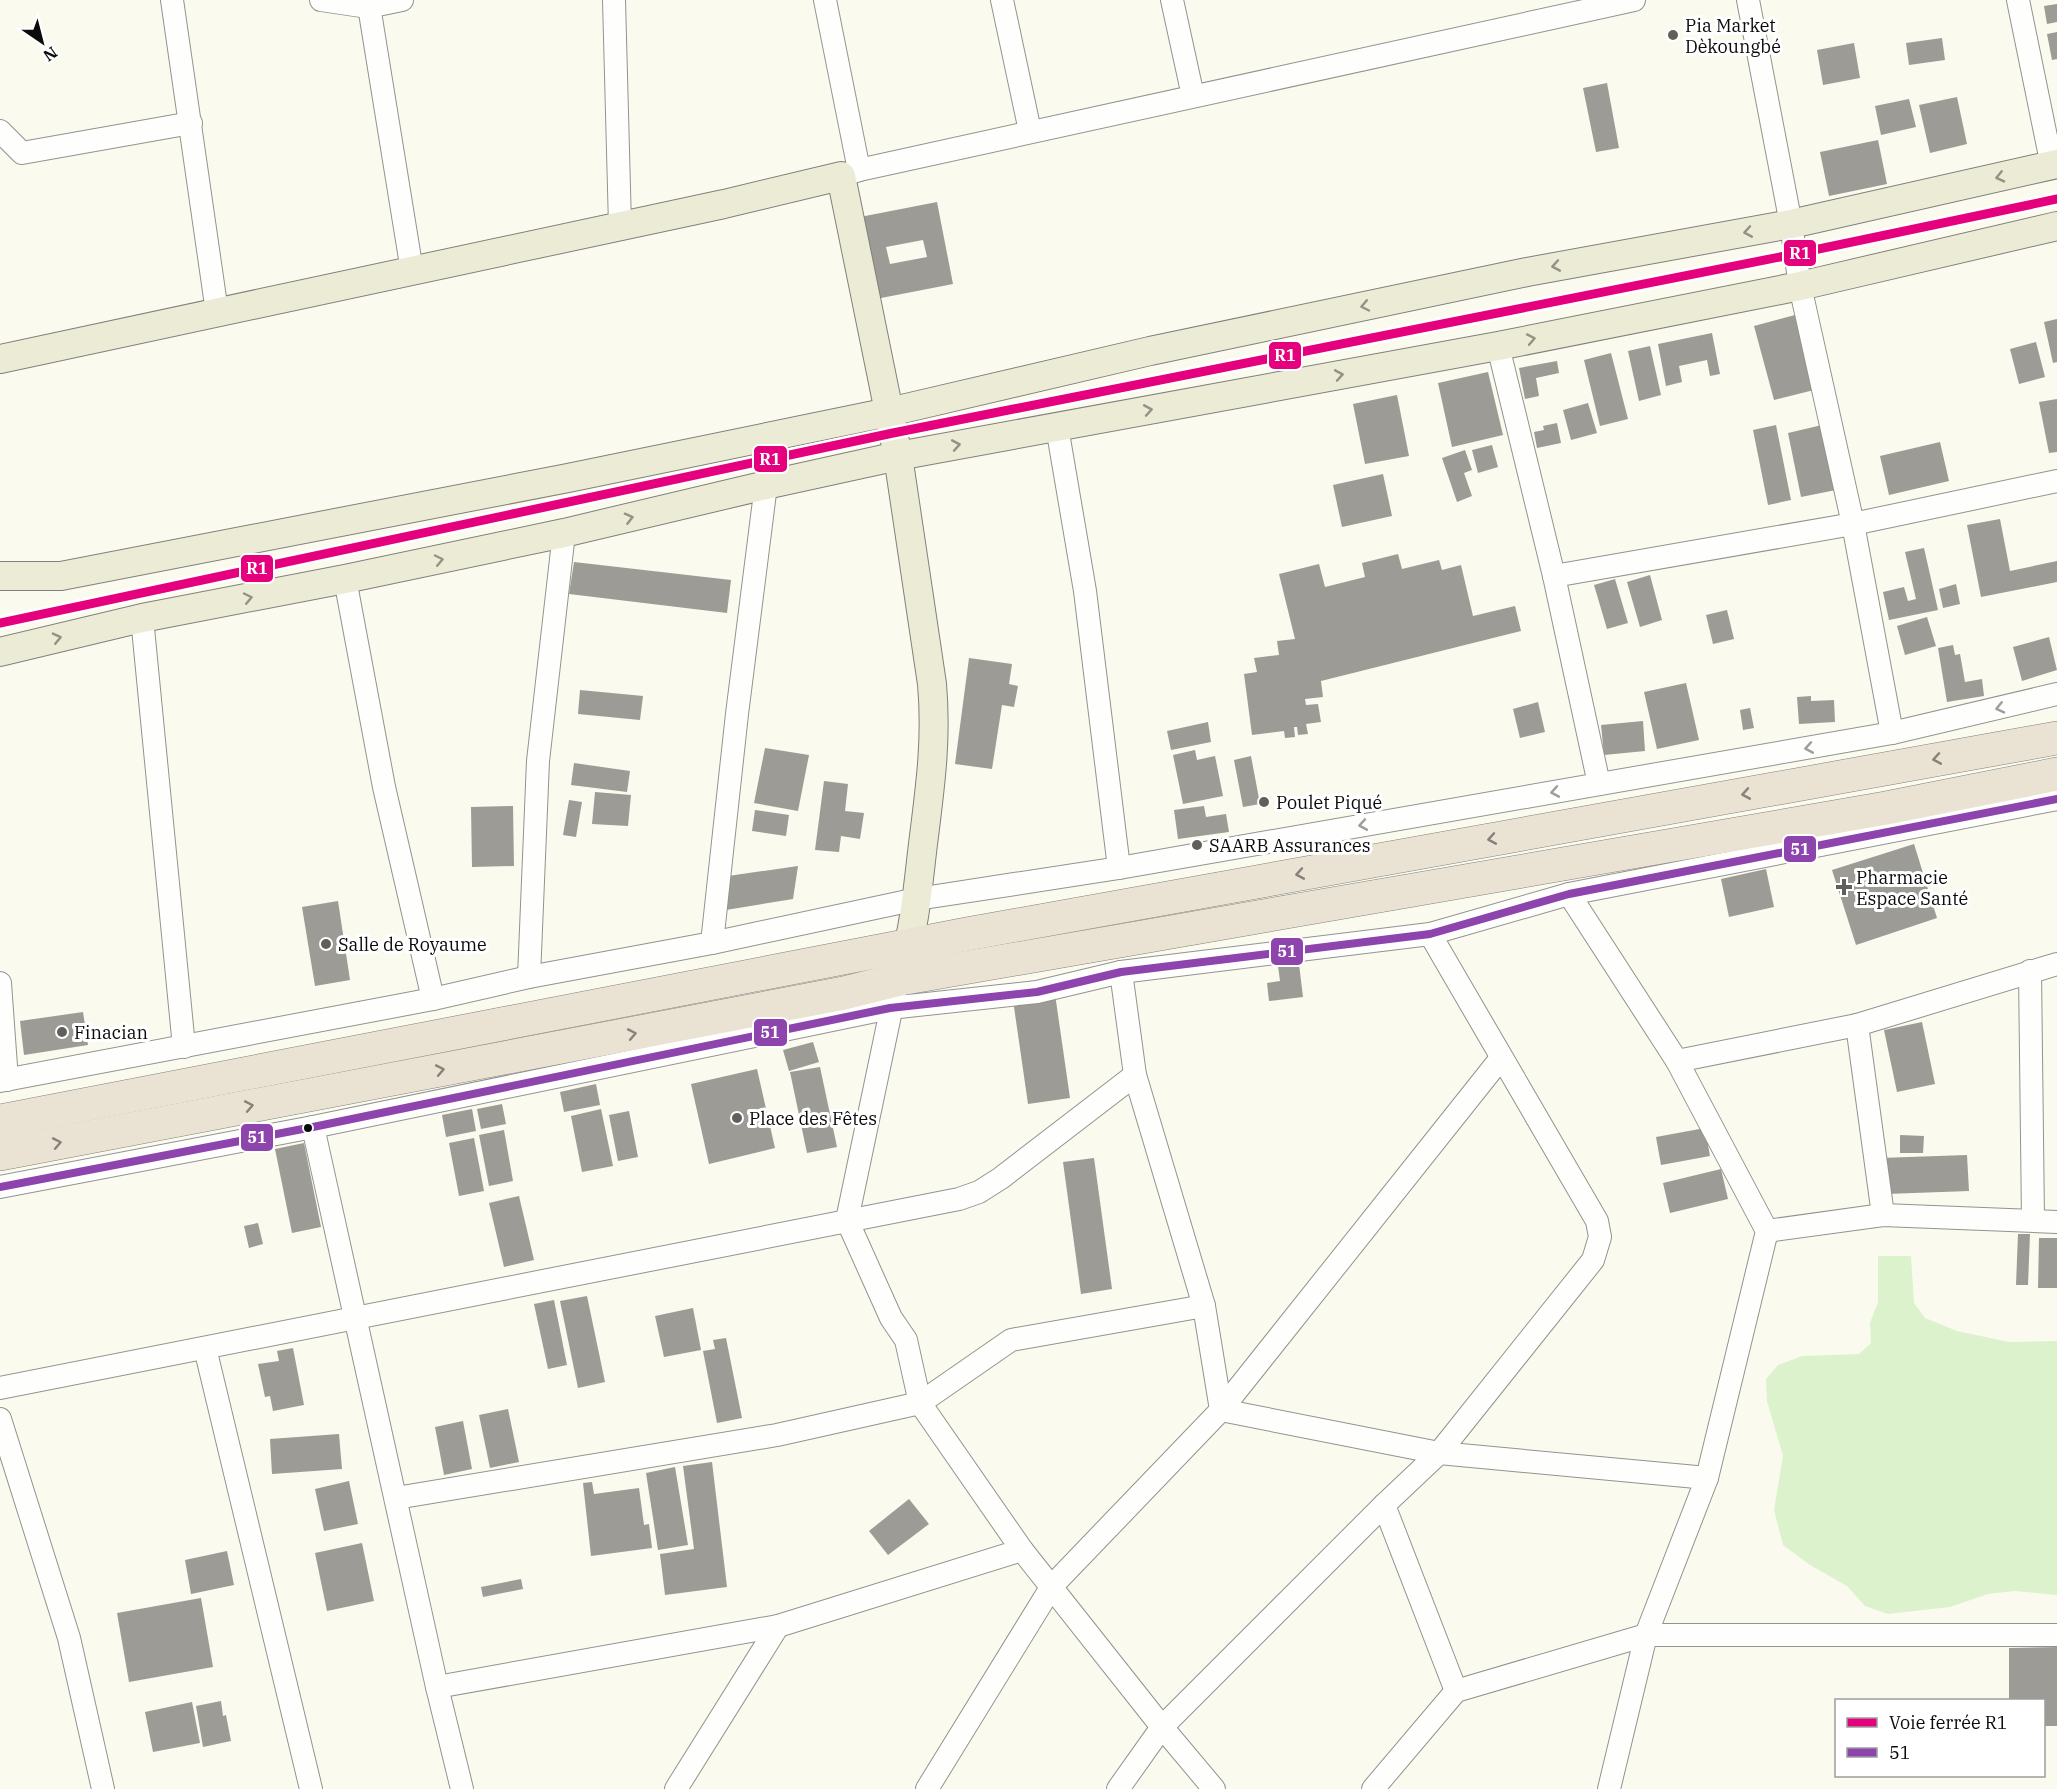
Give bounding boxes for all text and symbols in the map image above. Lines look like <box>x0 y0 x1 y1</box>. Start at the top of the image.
north arrow <box>12 12 72 72</box>
place label: Pia Market Dèkoungbé <box>1685 14 1781 58</box>
marker: Pia Market Dèkoungbé <box>1666 28 1680 42</box>
text: N <box>40 42 62 66</box>
one-way arrow <box>1995 170 2005 183</box>
one-way arrow <box>1743 225 1752 237</box>
line badge: R1 <box>1783 239 1817 267</box>
text: R1 <box>1789 243 1811 263</box>
one-way arrow <box>1551 260 1561 272</box>
one-way arrow <box>1360 299 1370 312</box>
one-way arrow <box>1526 333 1536 346</box>
line badge: R1 <box>1268 341 1302 370</box>
text: R1 <box>1274 345 1296 365</box>
one-way arrow <box>1334 369 1344 382</box>
one-way arrow <box>1142 404 1152 417</box>
one-way arrow <box>950 439 960 452</box>
line badge: R1 <box>753 445 788 473</box>
text: R1 <box>759 449 781 469</box>
one-way arrow <box>624 512 634 525</box>
line badge: R1 <box>240 554 274 583</box>
one-way arrow <box>434 554 444 567</box>
text: R1 <box>246 558 268 578</box>
one-way arrow <box>242 592 252 605</box>
one-way arrow <box>52 632 62 645</box>
one-way arrow <box>1995 700 2005 713</box>
one-way arrow <box>1805 741 1814 753</box>
one-way arrow <box>1933 752 1943 765</box>
one-way arrow <box>1550 785 1560 798</box>
one-way arrow <box>1741 787 1751 800</box>
place label: Poulet Piqué <box>1276 791 1382 814</box>
marker: Poulet Piqué <box>1257 795 1271 809</box>
one-way arrow <box>1358 819 1368 831</box>
one-way arrow <box>1487 832 1497 845</box>
place label: SAARB Assurances <box>1209 834 1371 857</box>
line badge: 51 <box>1783 835 1817 863</box>
marker: SAARB Assurances <box>1190 838 1204 852</box>
text: 51 <box>1790 839 1810 859</box>
place label: Pharmacie Espace Santé <box>1856 866 1968 910</box>
one-way arrow <box>1295 867 1305 880</box>
marker: Pharmacie Espace Santé <box>1837 880 1851 894</box>
place label: Salle de Royaume <box>338 933 487 956</box>
marker: Salle de Royaume <box>319 937 333 951</box>
line badge: 51 <box>1270 937 1304 966</box>
text: 51 <box>1277 941 1297 961</box>
line badge: 51 <box>753 1018 788 1047</box>
place label: Finacian <box>74 1021 148 1044</box>
text: 51 <box>760 1022 780 1042</box>
marker: Finacian <box>55 1025 69 1039</box>
one-way arrow <box>627 1028 637 1040</box>
one-way arrow <box>435 1064 445 1077</box>
one-way arrow <box>244 1100 254 1113</box>
place label: Place des Fêtes <box>749 1107 877 1130</box>
marker: Place des Fêtes <box>730 1111 744 1125</box>
unlabelled marker <box>302 1122 314 1134</box>
line badge: 51 <box>240 1123 274 1152</box>
text: 51 <box>247 1127 267 1147</box>
one-way arrow <box>52 1137 62 1150</box>
legend <box>1835 1699 2045 1777</box>
text: Voie ferrée R1 <box>1889 1711 2008 1734</box>
text: 51 <box>1889 1741 1911 1764</box>

